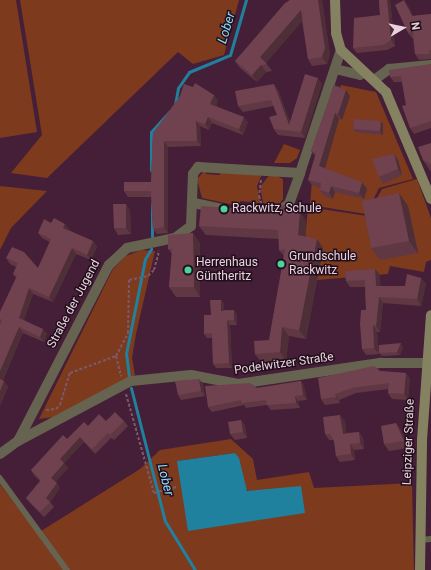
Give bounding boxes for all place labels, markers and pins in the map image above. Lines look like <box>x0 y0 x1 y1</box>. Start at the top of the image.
place label: Rackwitz, Schule <box>232 202 321 216</box>
marker: Rackwitz, Schule <box>219 204 229 214</box>
place label: Grundschule Rackwitz <box>289 250 356 278</box>
place label: Herrenhaus Güntheritz <box>196 256 258 284</box>
marker: Grundschule Rackwitz <box>276 259 286 269</box>
marker: Herrenhaus Güntheritz <box>183 265 193 275</box>

